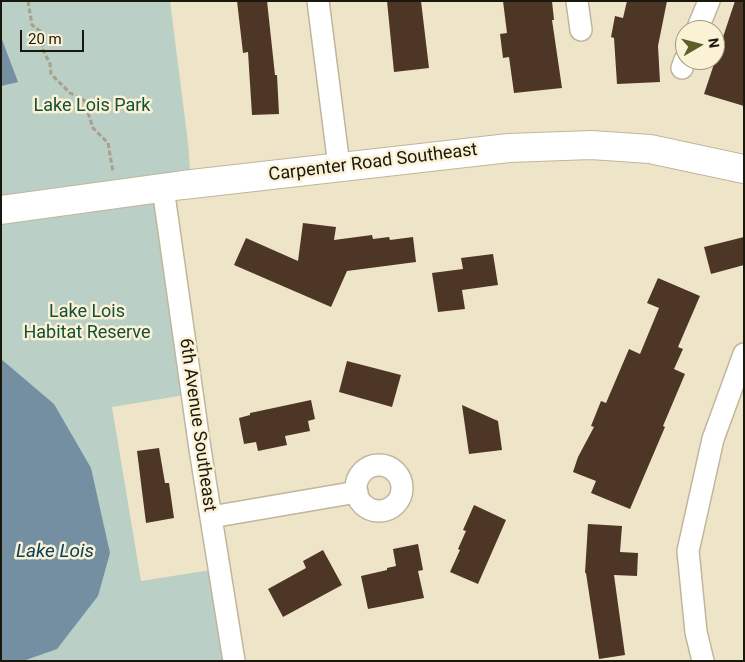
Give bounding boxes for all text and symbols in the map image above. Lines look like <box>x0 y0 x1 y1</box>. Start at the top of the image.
scale bar <box>22 20 86 52</box>
north arrow <box>675 20 725 70</box>
text: 20 m <box>28 30 62 48</box>
text: N <box>705 37 722 49</box>
park label: Lake Lois Park <box>34 95 150 117</box>
street label: Carpenter Road Southeast <box>267 139 479 187</box>
park label: Lake Lois Habitat Reserve <box>23 301 151 344</box>
street label: 6th Avenue Southeast <box>174 337 220 513</box>
water label: Lake Lois <box>16 541 94 563</box>

